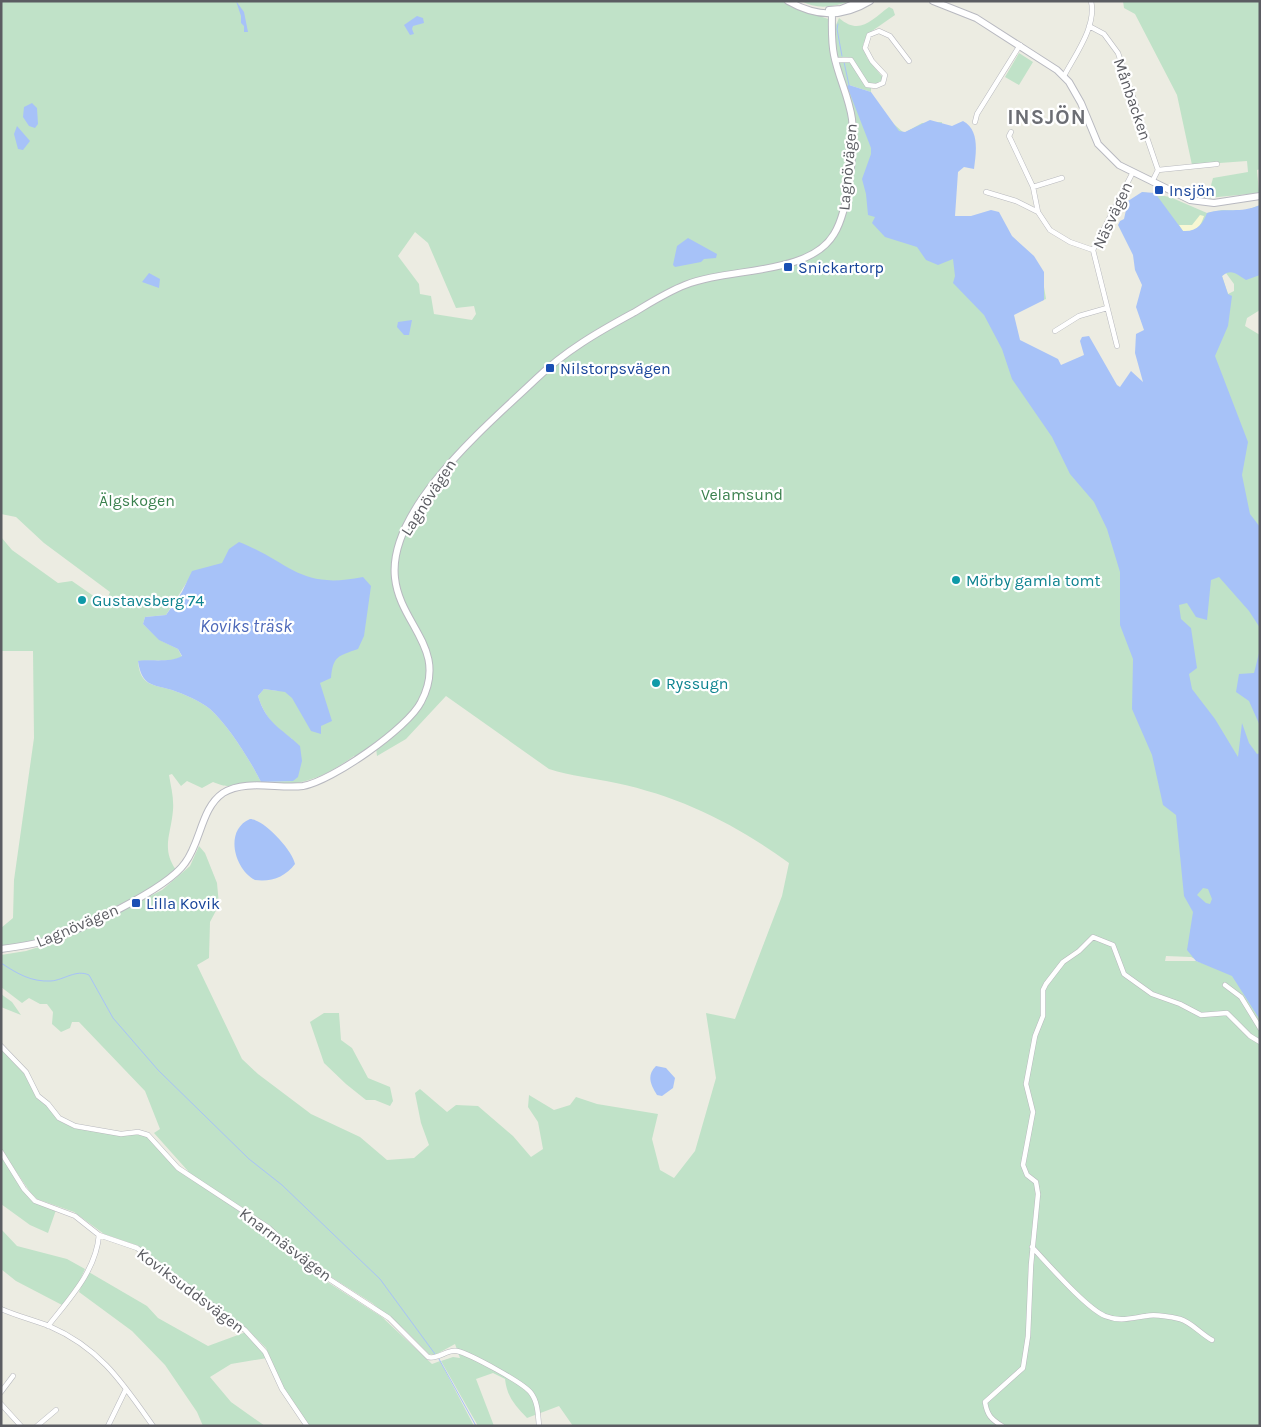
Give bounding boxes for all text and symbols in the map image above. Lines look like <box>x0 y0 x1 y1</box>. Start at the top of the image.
street label: Månbacken <box>1110 56 1155 143</box>
district label: INSJÖN <box>1007 105 1087 129</box>
street label: Lagnövägen <box>834 123 861 211</box>
street label: Näsvägen <box>1089 179 1136 252</box>
place label: Insjön <box>1169 181 1215 200</box>
marker: Insjön <box>1153 184 1165 196</box>
place label: Snickartorp <box>798 258 884 277</box>
marker: Snickartorp <box>782 261 794 273</box>
place label: Nilstorpsvägen <box>560 359 671 378</box>
marker: Nilstorpsvägen <box>544 362 556 374</box>
street label: Lagnövägen <box>397 455 460 539</box>
park label: Velamsund <box>701 485 783 504</box>
park label: Älgskogen <box>99 491 175 510</box>
place label: Mörby gamla tomt <box>966 571 1100 590</box>
marker: Mörby gamla tomt <box>950 574 962 586</box>
place label: Gustavsberg 74 <box>92 591 204 610</box>
marker: Gustavsberg 74 <box>76 594 88 606</box>
water label: Koviks träsk <box>200 615 293 637</box>
place label: Ryssugn <box>666 674 728 693</box>
marker: Ryssugn <box>650 677 662 689</box>
place label: Lilla Kovik <box>146 894 220 913</box>
marker: Lilla Kovik <box>130 897 142 909</box>
street label: Lagnövägen <box>33 900 121 951</box>
street label: Knarrnäsvägen <box>236 1204 335 1285</box>
street label: Koviksuddsvägen <box>133 1244 248 1337</box>

